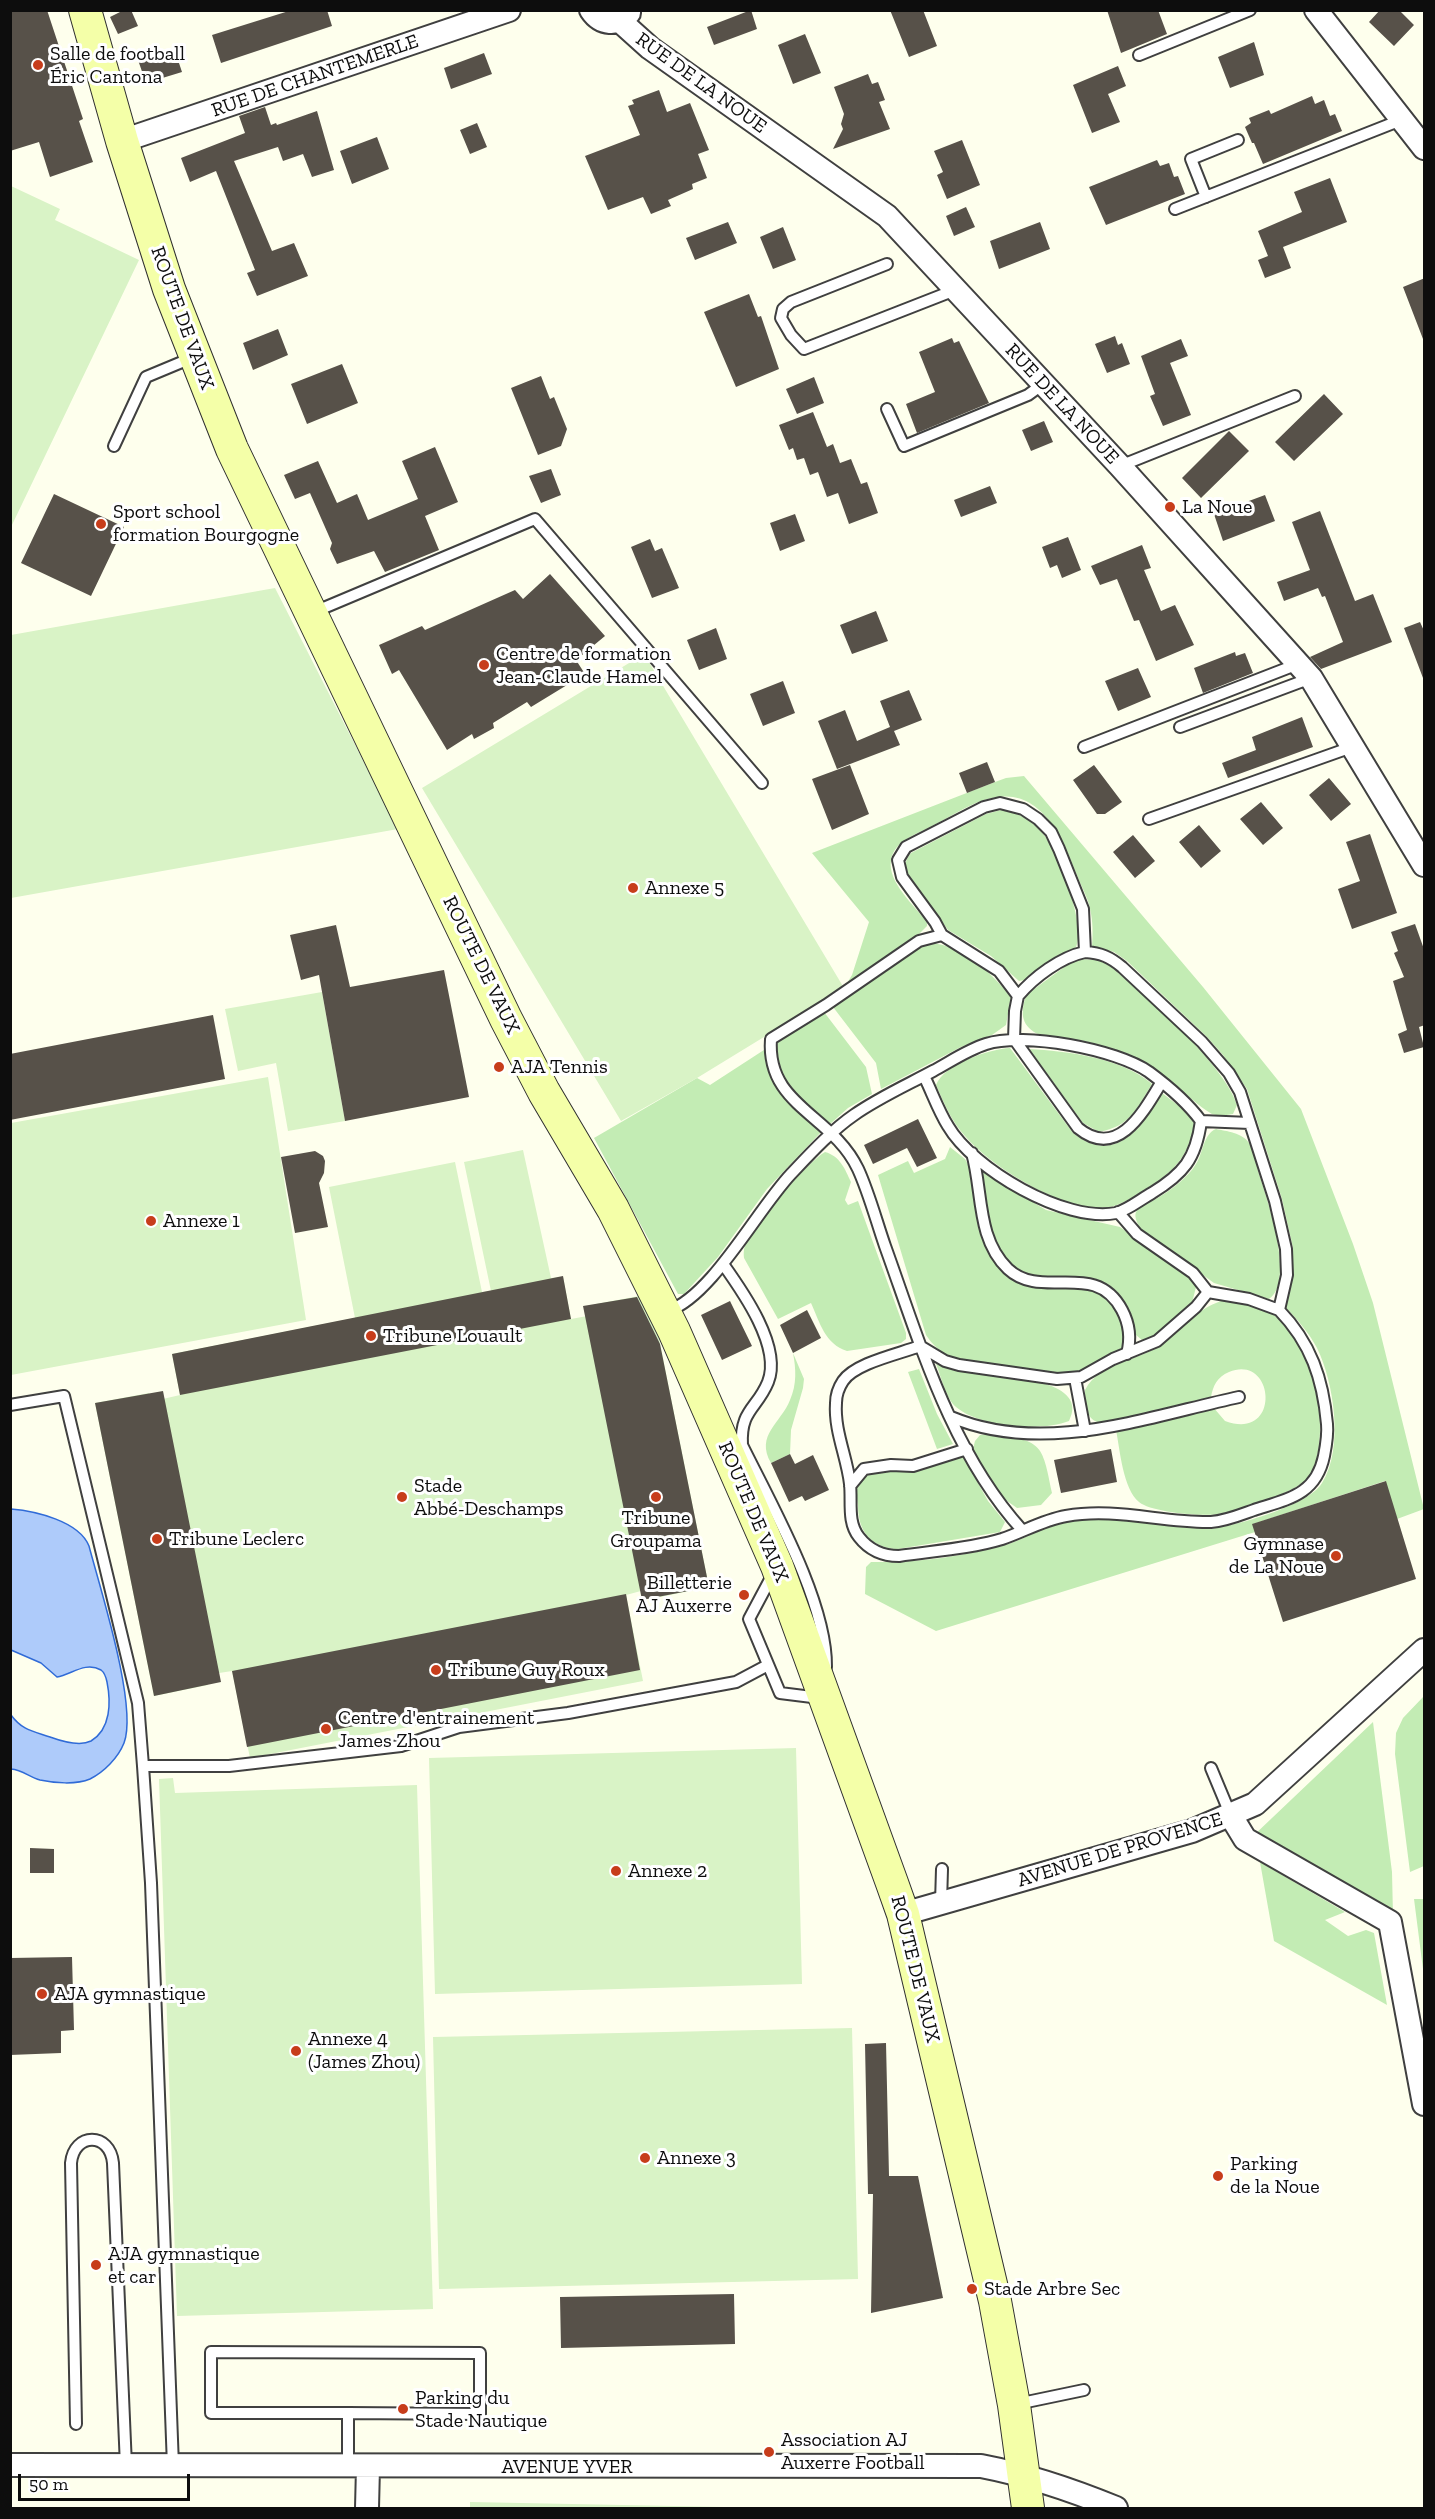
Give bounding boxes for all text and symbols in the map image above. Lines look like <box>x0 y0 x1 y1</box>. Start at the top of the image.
street label: RUE DE LA NOUE <box>631 27 771 139</box>
street label: RUE DE CHANTEMERLE <box>208 29 422 123</box>
place label: Salle de football Éric Cantona <box>50 42 185 89</box>
marker: Salle de football Éric Cantona <box>31 58 45 72</box>
street label: ROUTE DE VAUX <box>145 243 219 393</box>
street label: RUE DE LA NOUE <box>1000 339 1124 469</box>
place label: La Noue <box>1182 495 1252 519</box>
place label: Sport school formation Bourgogne <box>113 500 299 547</box>
marker: La Noue <box>1163 500 1177 514</box>
marker: Sport school formation Bourgogne <box>94 517 108 531</box>
place label: Centre de formation Jean-Claude Hamel <box>496 642 671 689</box>
marker: Centre de formation Jean-Claude Hamel <box>477 658 491 672</box>
place label: Annexe 5 <box>645 876 724 900</box>
marker: Annexe 5 <box>626 881 640 895</box>
street label: ROUTE DE VAUX <box>437 892 525 1038</box>
place label: AJA Tennis <box>511 1055 608 1079</box>
marker: AJA Tennis <box>492 1060 506 1074</box>
place label: Annexe 1 <box>163 1209 240 1233</box>
marker: Annexe 1 <box>144 1214 158 1228</box>
place label: Tribune Louault <box>383 1324 522 1348</box>
marker: Tribune Louault <box>364 1329 378 1343</box>
street label: ROUTE DE VAUX <box>713 1438 793 1586</box>
place label: Stade Abbé-Deschamps <box>414 1474 564 1521</box>
marker: Stade Abbé-Deschamps <box>395 1490 409 1504</box>
marker: Tribune Groupama <box>649 1490 663 1504</box>
place label: Tribune Groupama <box>610 1506 702 1553</box>
place label: Tribune Leclerc <box>169 1527 304 1551</box>
marker: Tribune Leclerc <box>150 1532 164 1546</box>
place label: Gymnase de La Noue <box>1229 1532 1324 1579</box>
marker: Gymnase de La Noue <box>1329 1549 1343 1563</box>
place label: Billetterie AJ Auxerre <box>636 1571 732 1618</box>
marker: Billetterie AJ Auxerre <box>737 1588 751 1602</box>
place label: Tribune Guy Roux <box>448 1658 605 1682</box>
marker: Tribune Guy Roux <box>429 1663 443 1677</box>
place label: Centre d'entrainement James Zhou <box>338 1706 534 1753</box>
marker: Centre d'entrainement James Zhou <box>319 1722 333 1736</box>
street label: AVENUE DE PROVENCE <box>1014 1807 1226 1893</box>
place label: Annexe 2 <box>628 1859 707 1883</box>
marker: Annexe 2 <box>609 1864 623 1878</box>
street label: ROUTE DE VAUX <box>885 1893 945 2045</box>
place label: AJA gymnastique <box>54 1982 206 2006</box>
marker: AJA gymnastique <box>35 1987 49 2001</box>
place label: Annexe 4 (James Zhou) <box>308 2027 420 2074</box>
marker: Annexe 4 (James Zhou) <box>289 2044 303 2058</box>
place label: Annexe 3 <box>657 2146 736 2170</box>
marker: Annexe 3 <box>638 2151 652 2165</box>
place label: Parking de la Noue <box>1230 2152 1320 2199</box>
marker: Parking de la Noue <box>1211 2169 1225 2183</box>
place label: AJA gymnastique et car <box>108 2242 260 2289</box>
marker: AJA gymnastique et car <box>89 2258 103 2272</box>
place label: Stade Arbre Sec <box>984 2277 1120 2301</box>
marker: Stade Arbre Sec <box>965 2282 979 2296</box>
place label: Parking du Stade Nautique <box>415 2386 547 2433</box>
marker: Parking du Stade Nautique <box>396 2402 410 2416</box>
place label: Association AJ Auxerre Football <box>781 2428 925 2475</box>
marker: Association AJ Auxerre Football <box>762 2445 776 2459</box>
street label: AVENUE YVER <box>501 2455 633 2479</box>
scale bar <box>21 2462 194 2500</box>
text: 50 m <box>29 2473 68 2495</box>

